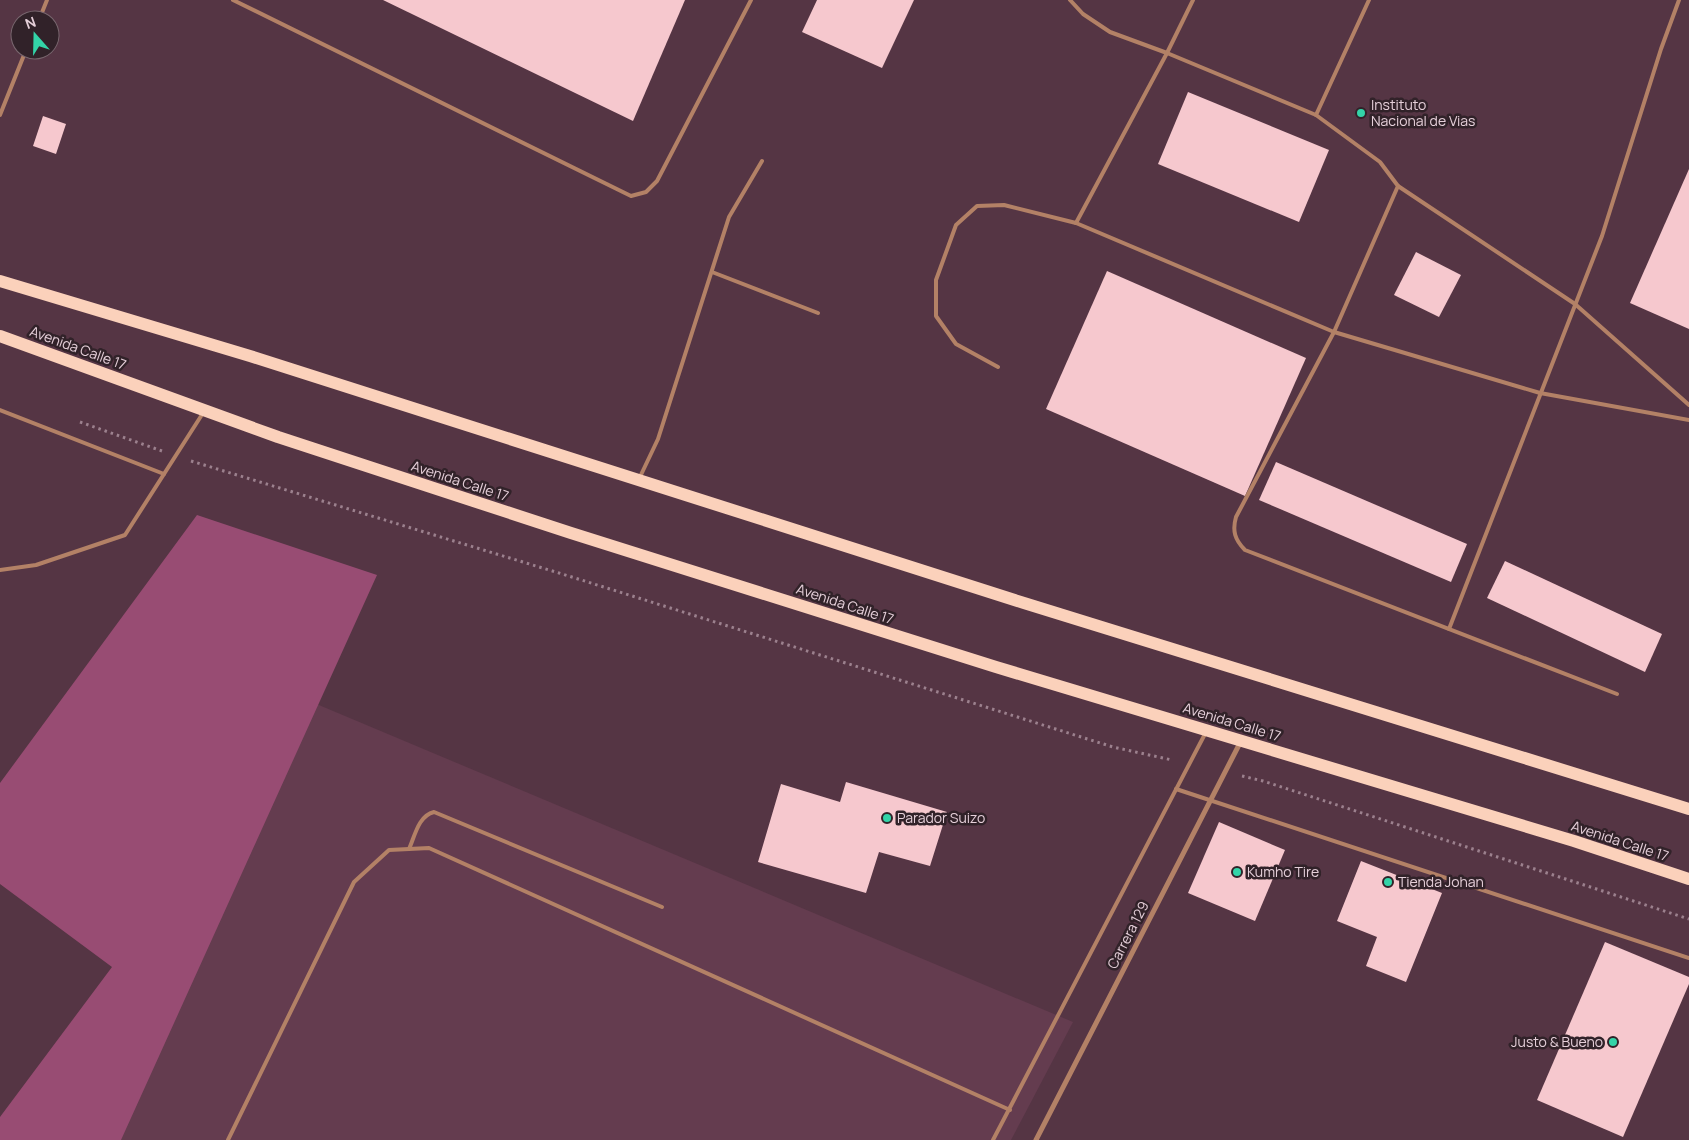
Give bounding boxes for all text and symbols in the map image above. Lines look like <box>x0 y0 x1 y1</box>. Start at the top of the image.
north arrow <box>10 10 60 60</box>
text: N <box>22 12 38 33</box>
place label: Instituto Nacional de Vias <box>1371 95 1475 130</box>
marker: Instituto Nacional de Vias <box>1355 107 1367 119</box>
street label: Avenida Calle 17 <box>27 321 129 374</box>
street label: Avenida Calle 17 <box>409 456 511 505</box>
street label: Avenida Calle 17 <box>794 579 896 628</box>
street label: Avenida Calle 17 <box>1181 698 1283 745</box>
place label: Parador Suizo <box>897 808 985 827</box>
marker: Parador Suizo <box>881 812 893 824</box>
street label: Avenida Calle 17 <box>1569 816 1671 865</box>
place label: Kumho Tire <box>1247 862 1319 881</box>
marker: Kumho Tire <box>1231 866 1243 878</box>
place label: Tienda Johan <box>1398 872 1484 891</box>
marker: Tienda Johan <box>1382 876 1394 888</box>
street label: Carrera 129 <box>1102 898 1153 972</box>
place label: Justo & Bueno <box>1511 1032 1603 1051</box>
marker: Justo & Bueno <box>1607 1036 1619 1048</box>

